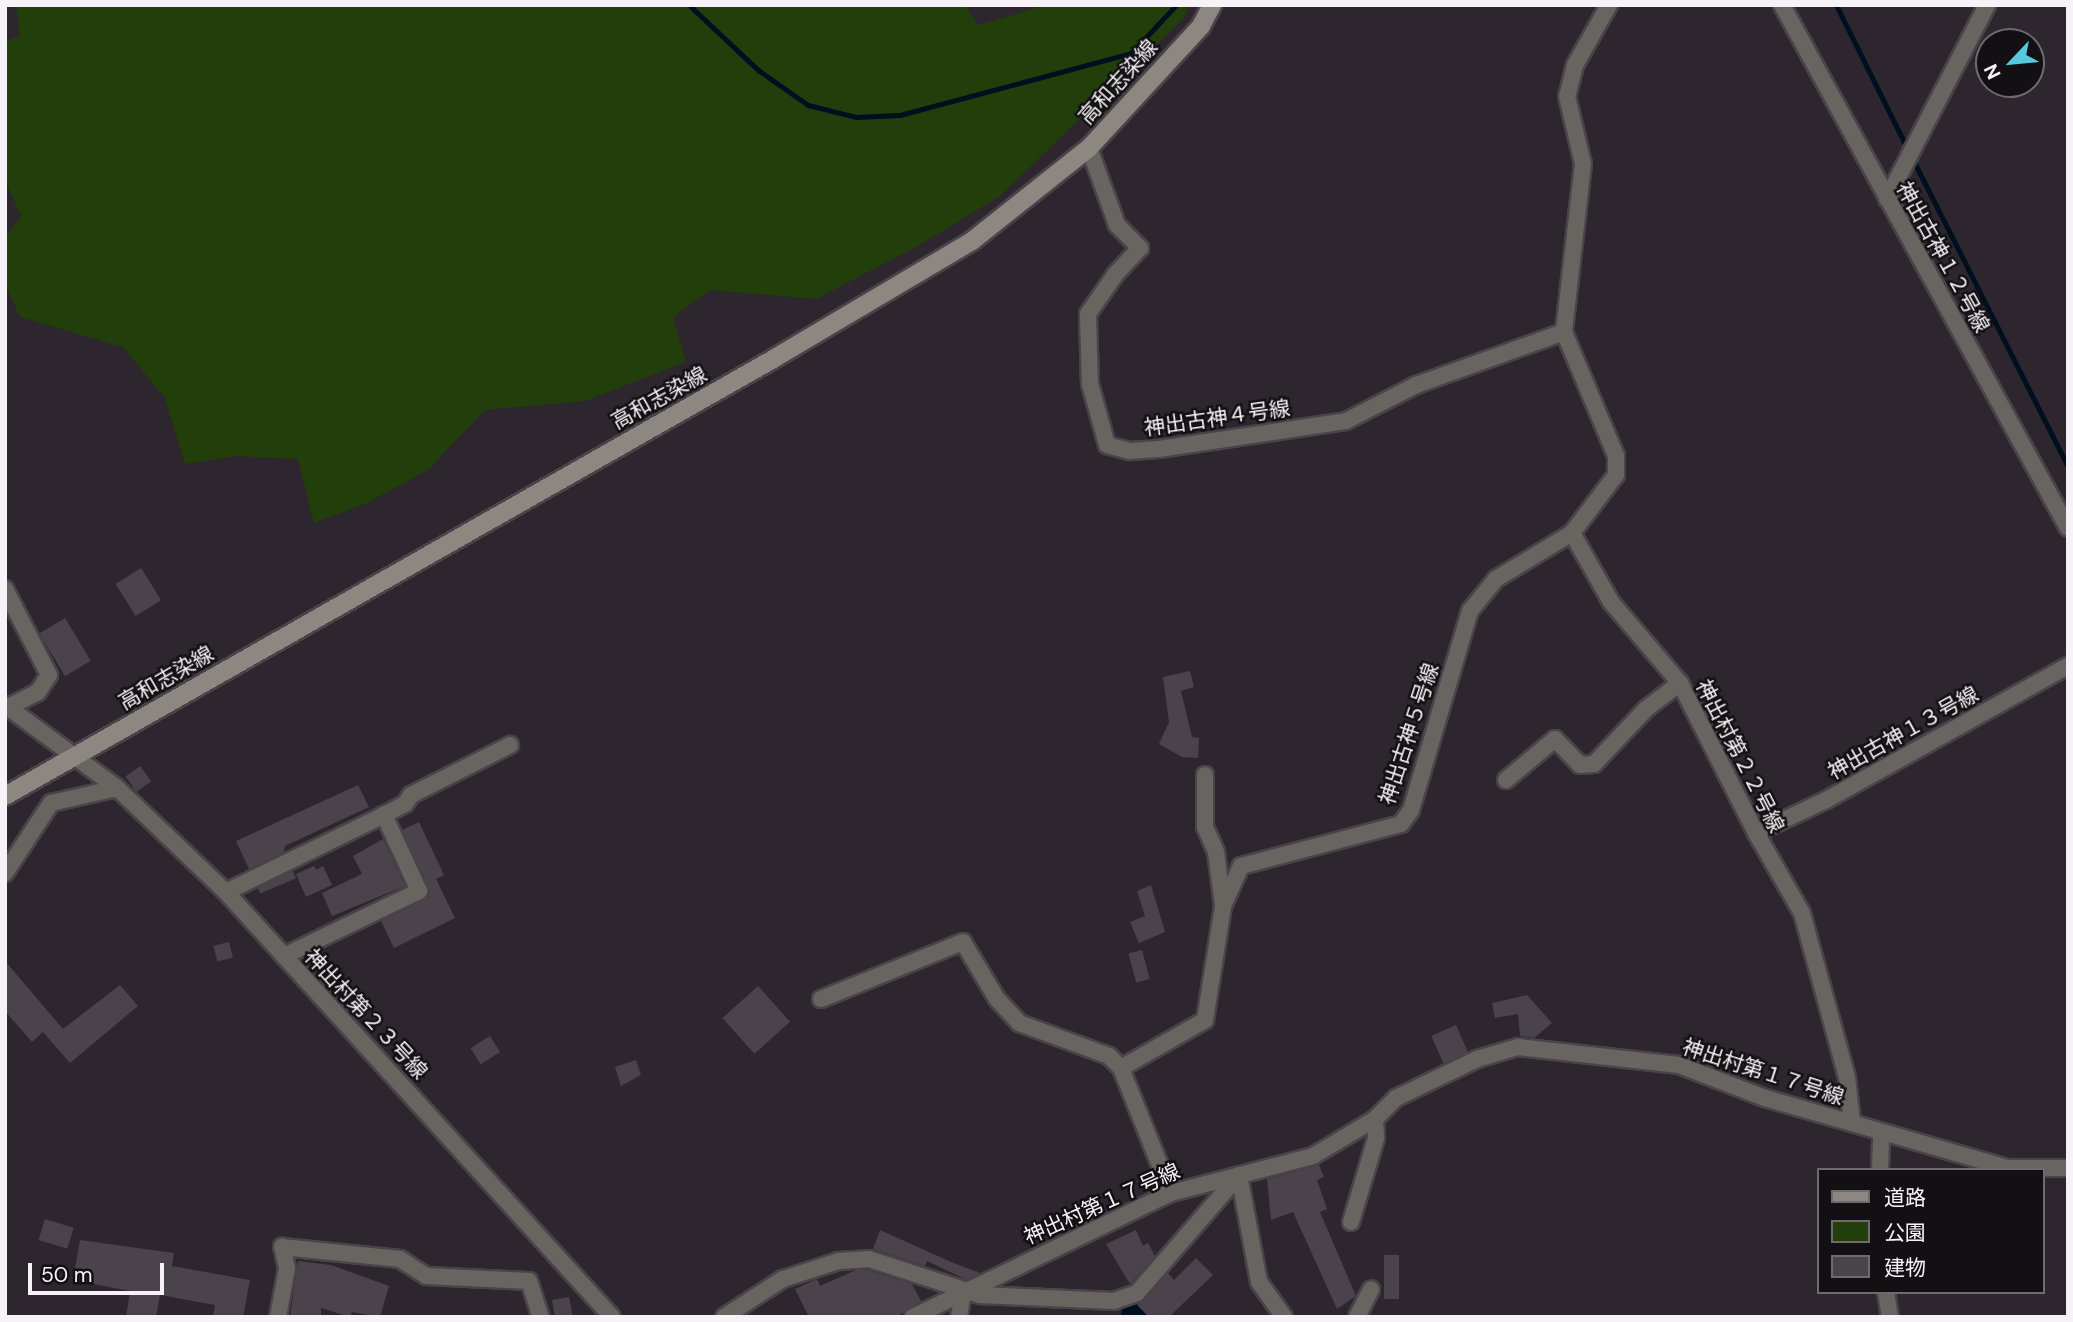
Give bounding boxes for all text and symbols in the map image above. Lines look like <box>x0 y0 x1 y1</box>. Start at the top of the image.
north arrow <box>1975 28 2045 98</box>
street label: 高和志染線 <box>1074 35 1162 129</box>
text: N <box>1978 60 2007 83</box>
street label: 神出古神１２号線 <box>1891 177 1995 337</box>
street label: 高和志染線 <box>607 362 711 434</box>
street label: 神出古神４号線 <box>1142 395 1292 441</box>
street label: 高和志染線 <box>114 641 218 715</box>
street label: 神出古神５号線 <box>1374 660 1444 808</box>
street label: 神出村第２２号線 <box>1691 675 1789 837</box>
street label: 神出古神１３号線 <box>1823 681 1983 785</box>
street label: 神出村第２３号線 <box>299 944 433 1084</box>
street label: 神出村第１７号線 <box>1679 1034 1847 1110</box>
street label: 神出村第１７号線 <box>1020 1158 1184 1250</box>
legend <box>1818 1168 2045 1294</box>
text: 道路 <box>1884 1184 1926 1212</box>
text: 公園 <box>1884 1219 1926 1247</box>
scale bar <box>32 1248 168 1292</box>
text: 建物 <box>1884 1254 1926 1282</box>
text: 50 m <box>41 1261 92 1289</box>

